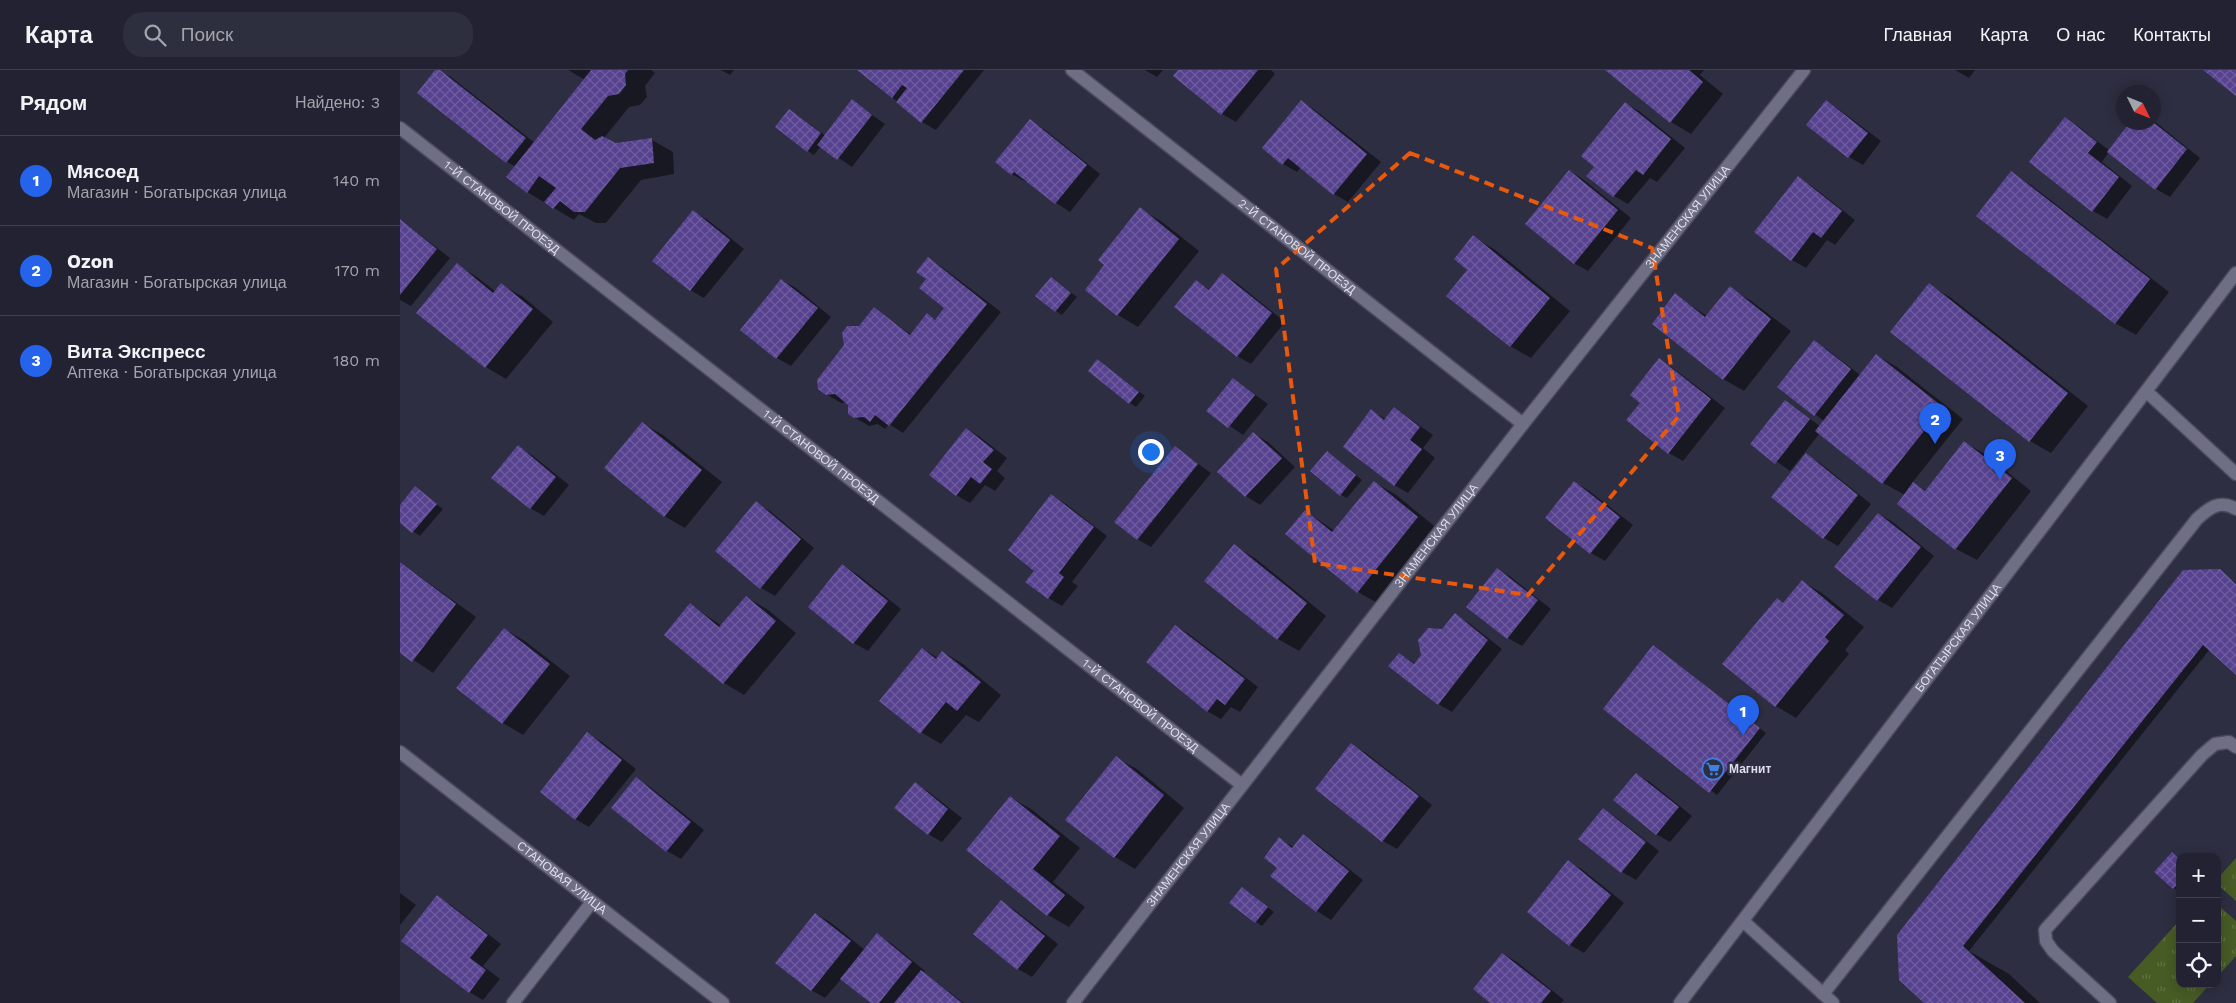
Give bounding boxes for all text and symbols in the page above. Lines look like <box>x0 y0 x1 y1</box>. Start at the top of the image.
search box <box>123 12 473 57</box>
text: Карта <box>25 21 93 49</box>
icon: search <box>141 21 169 49</box>
text: Поиск <box>181 23 233 46</box>
text: Главная <box>1883 24 1952 45</box>
text: Карта <box>1980 24 2028 45</box>
text: О нас <box>2056 24 2105 45</box>
text: Контакты <box>2133 24 2211 45</box>
north arrow <box>2116 85 2161 130</box>
text: Рядом <box>20 90 87 115</box>
text: Найдено: 3 <box>295 93 380 112</box>
street label: 1-Й СТАНОВОЙ ПРОЕЗД <box>441 158 563 257</box>
text: Мясоед <box>67 160 139 183</box>
street label: ЗНАМЕНСКАЯ УЛИЦА <box>1642 162 1733 271</box>
text: 1 <box>33 171 39 190</box>
text: 140 m <box>333 171 380 190</box>
text: Магазин · Богатырская улица <box>67 183 287 202</box>
street label: 2-Й СТАНОВОЙ ПРОЕЗД <box>1235 196 1358 297</box>
text: Ozon <box>67 250 114 273</box>
text: 2 <box>31 261 41 280</box>
text: 170 m <box>334 261 380 280</box>
text: Магазин · Богатырская улица <box>67 273 287 292</box>
text: Вита Экспресс <box>67 340 206 363</box>
text: 3 <box>31 351 41 370</box>
text: 180 m <box>333 351 380 370</box>
text: Аптека · Богатырская улица <box>67 363 277 382</box>
pin: 2 <box>1919 403 1951 444</box>
street label: 1-Й СТАНОВОЙ ПРОЕЗД <box>760 407 882 506</box>
your location <box>1138 439 1164 465</box>
pin: 3 <box>1984 439 2016 480</box>
street label: ЗНАМЕНСКАЯ УЛИЦА <box>1392 481 1481 590</box>
street label: БОГАТЫРСКАЯ УЛИЦА <box>1912 581 2004 695</box>
street label: 1-Й СТАНОВОЙ ПРОЕЗД <box>1080 656 1201 755</box>
pin: 1 <box>1727 695 1759 736</box>
supermarket icon: Магнит <box>1701 757 1725 781</box>
place label: Магнит <box>1729 762 1771 776</box>
street label: ЗНАМЕНСКАЯ УЛИЦА <box>1144 800 1233 909</box>
street label: СТАНОВАЯ УЛИЦА <box>514 838 610 917</box>
map controls <box>2176 853 2221 988</box>
button: + <box>2176 853 2221 898</box>
button: − <box>2176 898 2221 943</box>
button: locate <box>2176 943 2221 988</box>

